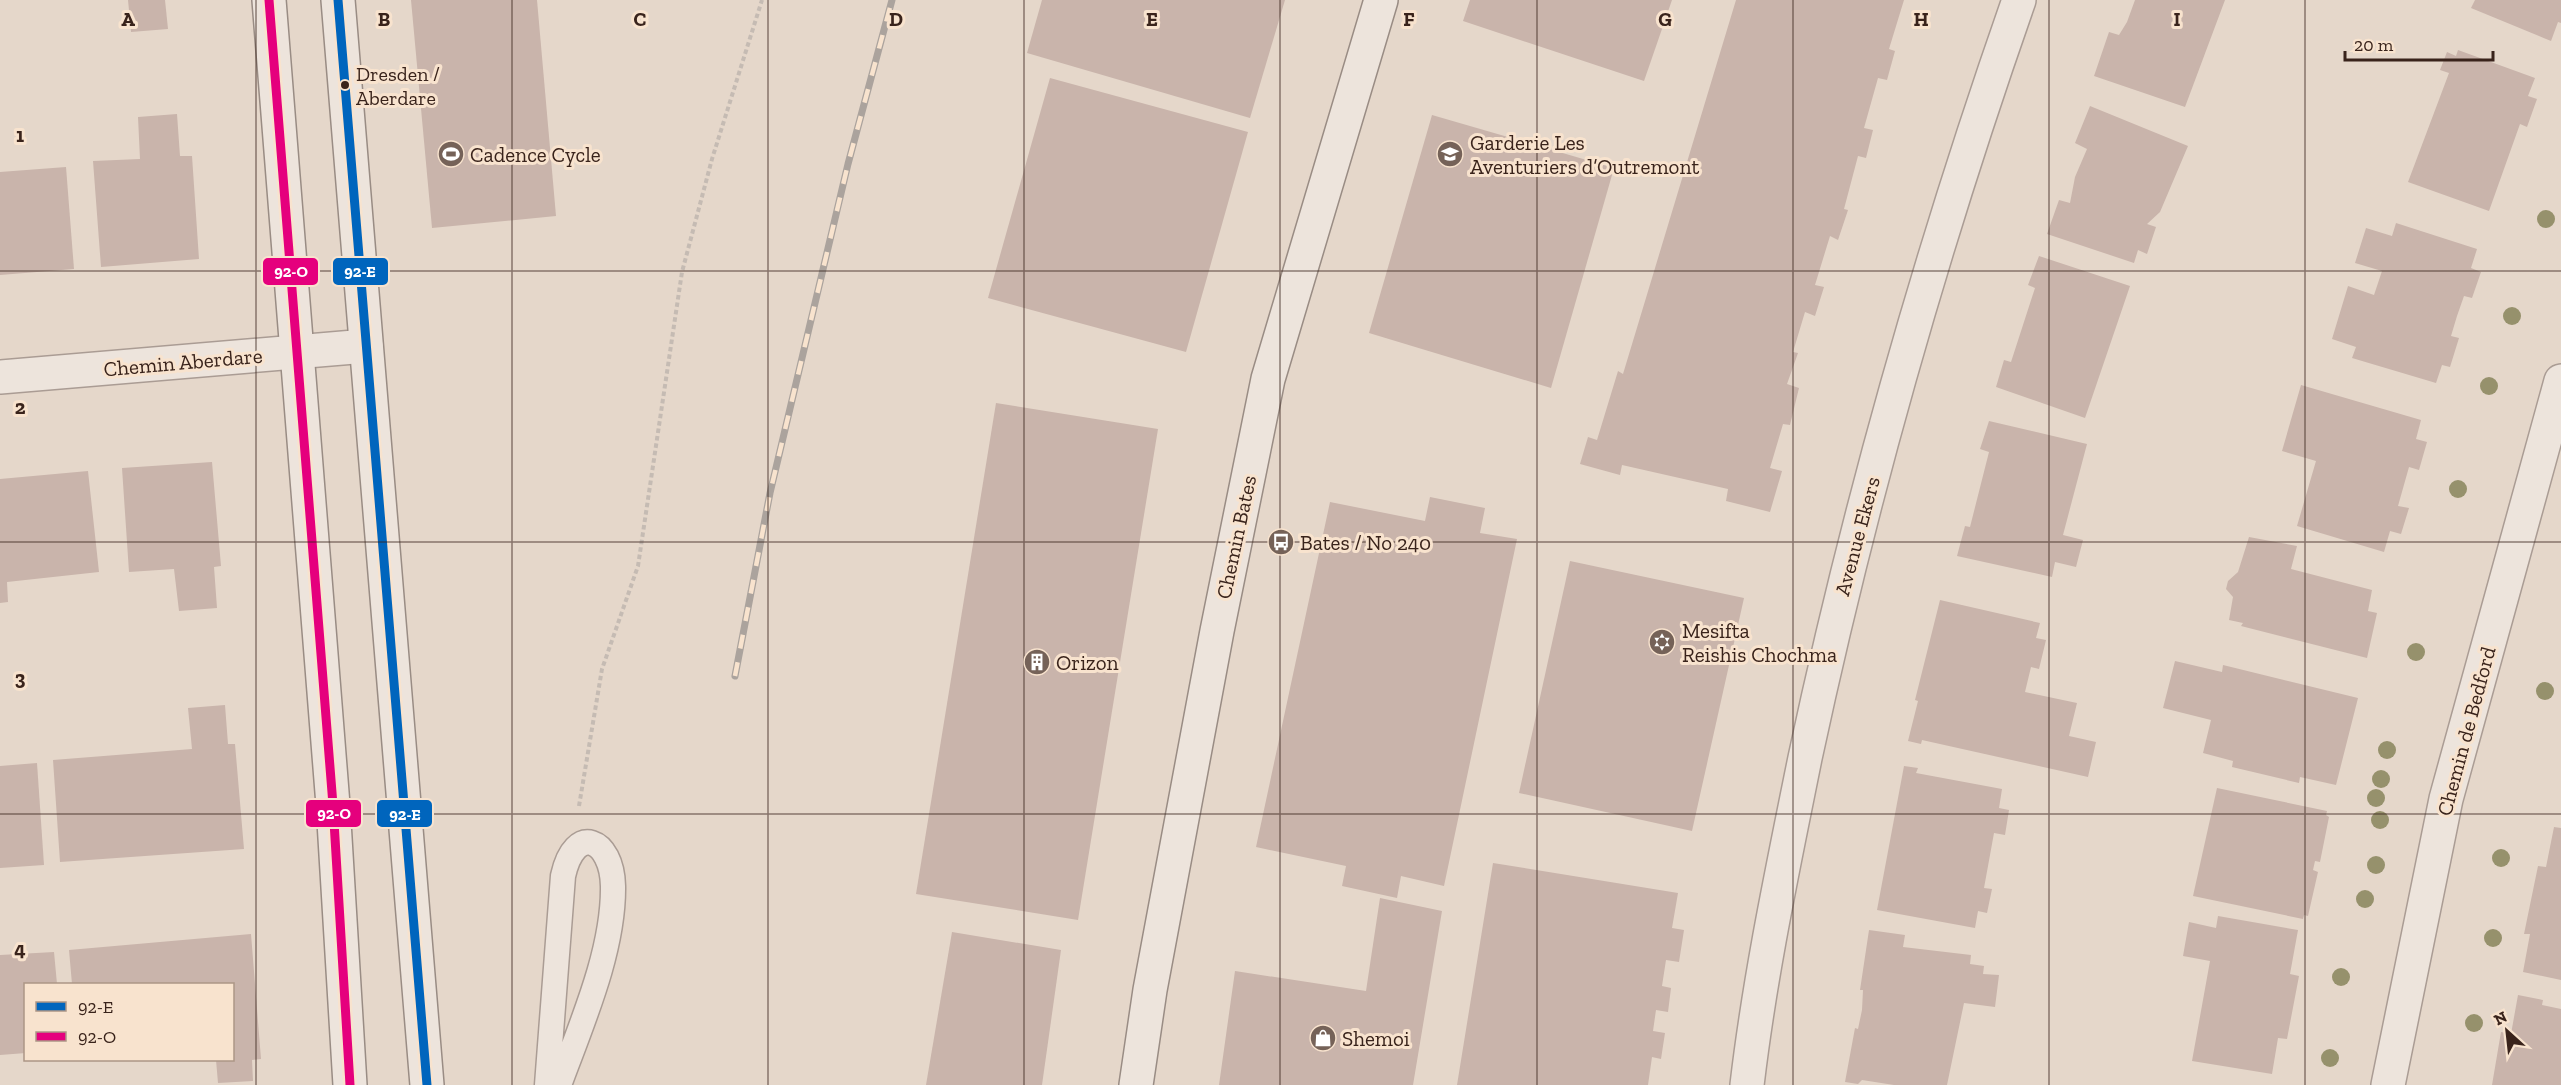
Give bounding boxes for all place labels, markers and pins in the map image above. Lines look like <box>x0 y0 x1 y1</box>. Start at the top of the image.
place label: Dresden / Aberdare <box>356 62 440 110</box>
marker: Dresden / Aberdare <box>339 79 351 91</box>
place label: Garderie Les Aventuriers d’Outremont <box>1470 130 1699 179</box>
sports icon: Cadence Cycle <box>436 139 466 169</box>
school or university icon: Garderie Les Aventuriers d’Outremont <box>1435 139 1465 169</box>
place label: Cadence Cycle <box>470 142 601 167</box>
bus stop icon: Bates / No 240 <box>1266 527 1296 557</box>
place label: Bates / No 240 <box>1300 530 1431 555</box>
place label: Mesifta Reishis Chochma <box>1682 618 1837 667</box>
synagogue icon: Mesifta Reishis Chochma <box>1647 627 1677 657</box>
building icon: Orizon <box>1022 647 1052 677</box>
place label: Orizon <box>1056 650 1119 675</box>
shop icon: Shemoi <box>1308 1023 1338 1053</box>
place label: Shemoi <box>1342 1026 1410 1051</box>

